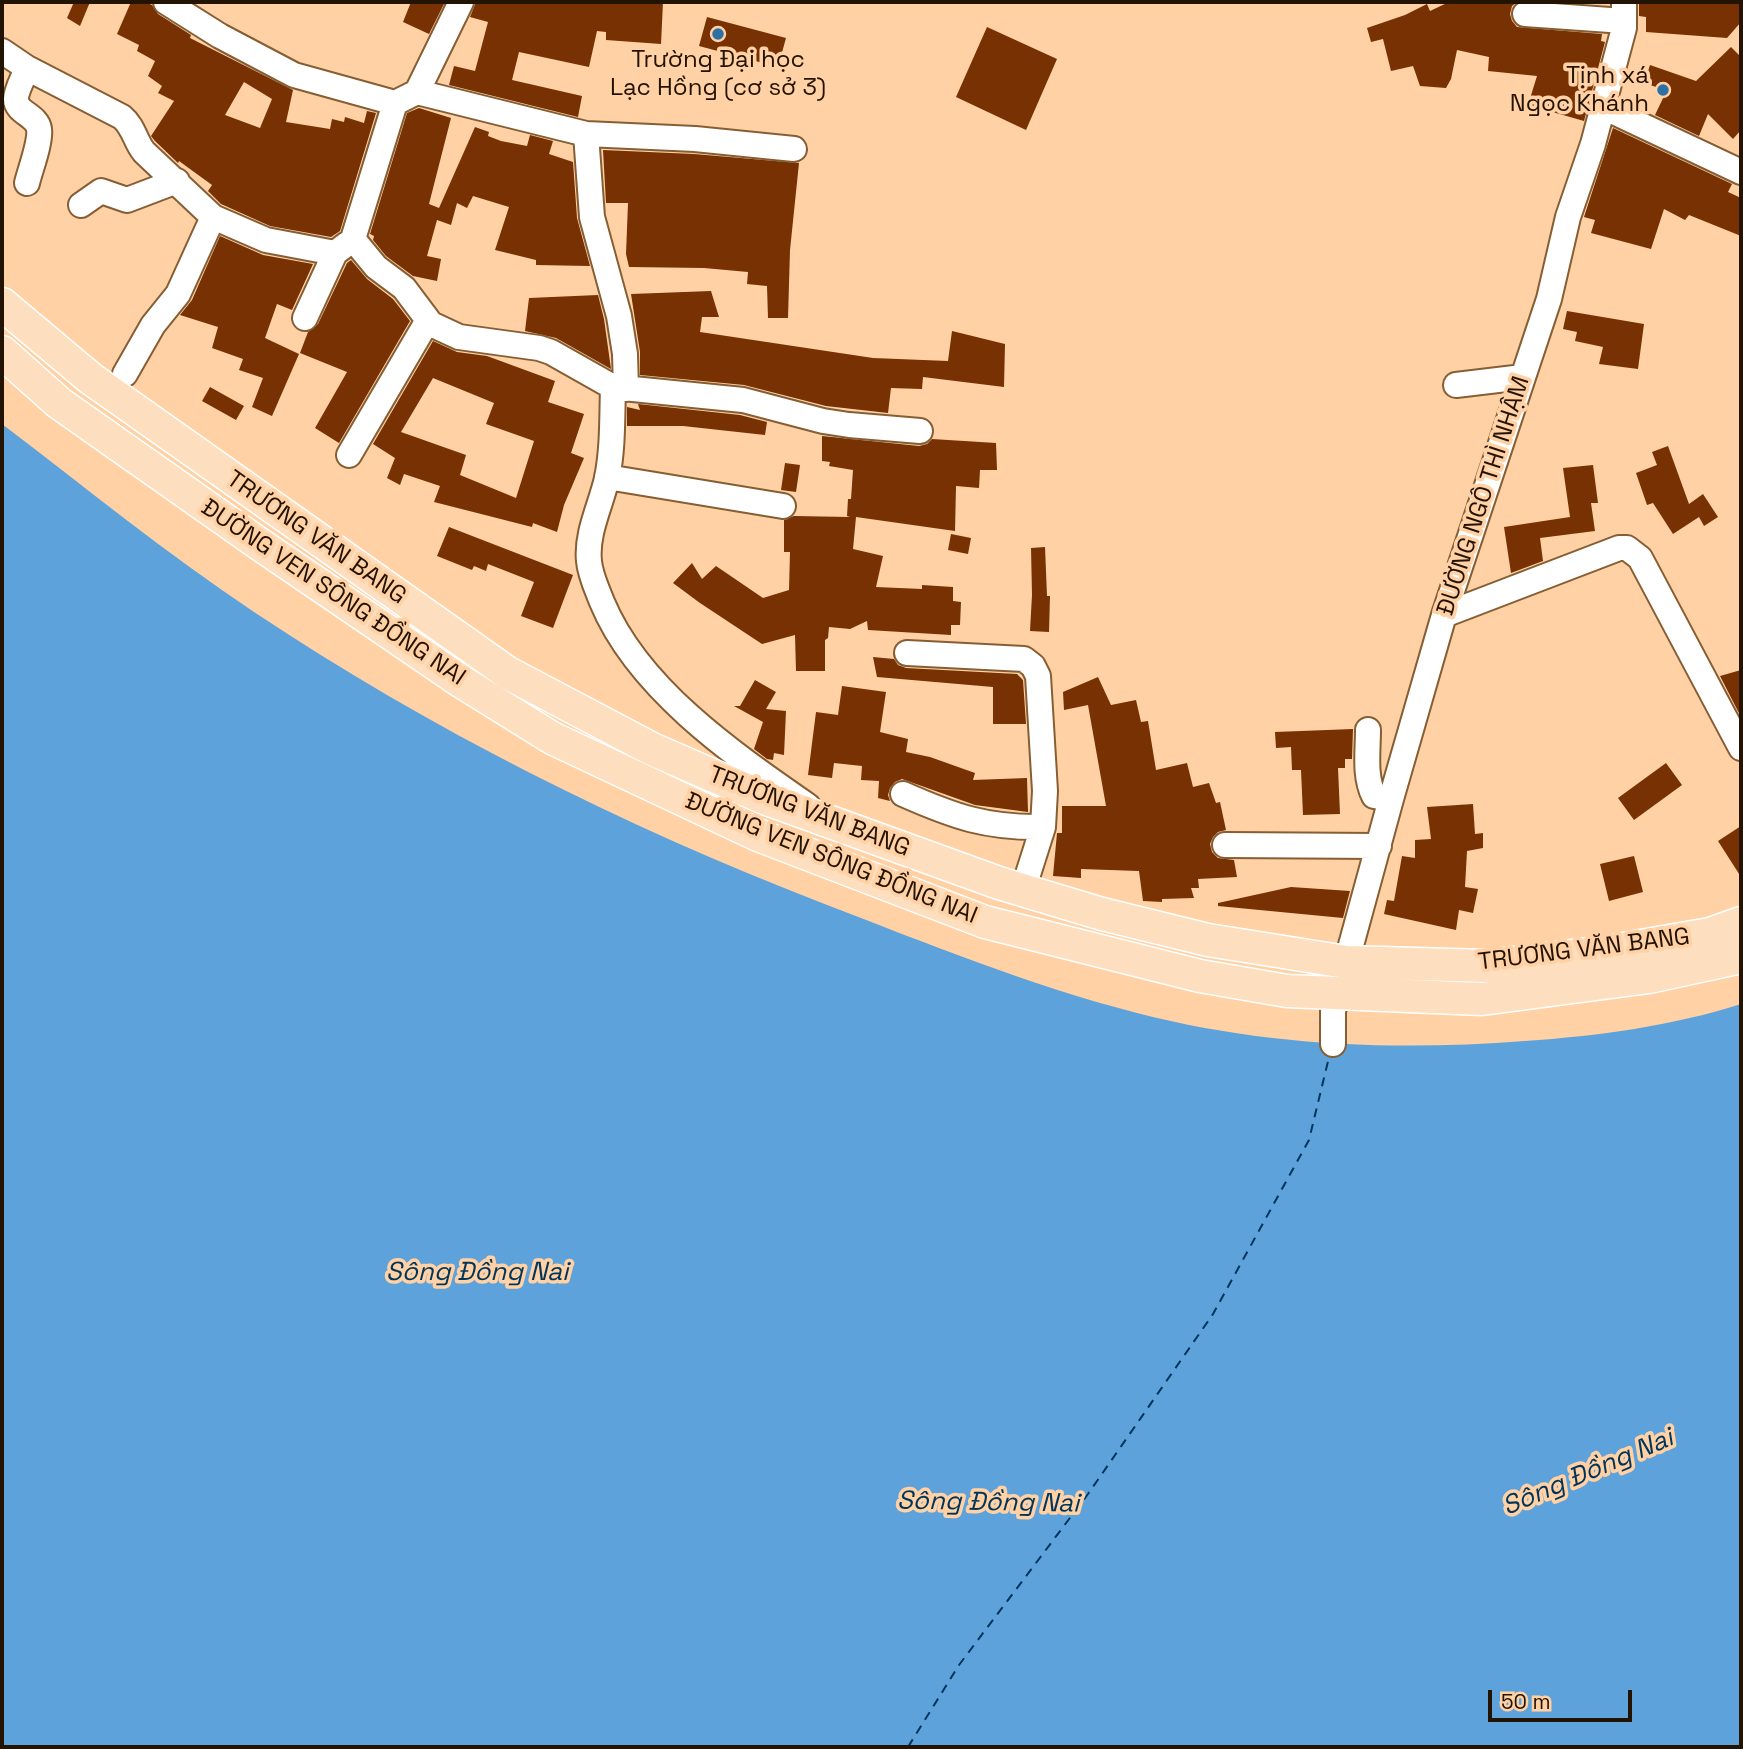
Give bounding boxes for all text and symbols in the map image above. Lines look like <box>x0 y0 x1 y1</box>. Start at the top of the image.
marker: Trường Đại học Lạc Hồng (cơ sở 3) <box>710 26 726 42</box>
place label: Trường Đại học Lạc Hồng (cơ sở 3) <box>610 46 826 102</box>
place label: Tịnh xá Ngọc Khánh <box>1510 62 1649 118</box>
marker: Tịnh xá Ngọc Khánh <box>1655 82 1671 98</box>
street label: ĐƯỜNG NGÔ THÌ NHẬM <box>1432 373 1536 619</box>
street label: TRƯƠNG VĂN BANG <box>220 465 412 611</box>
street label: ĐƯỜNG VEN SÔNG ĐỒNG NAI <box>195 494 471 692</box>
street label: TRƯƠNG VĂN BANG <box>704 760 914 864</box>
street label: ĐƯỜNG VEN SÔNG ĐỒNG NAI <box>681 787 981 931</box>
street label: TRƯƠNG VĂN BANG <box>1476 923 1692 977</box>
water label: Sông Đồng Nai <box>386 1257 568 1289</box>
water label: Sông Đồng Nai <box>1498 1423 1678 1523</box>
water label: Sông Đồng Nai <box>896 1486 1080 1520</box>
scale bar <box>1491 1676 1634 1720</box>
text: 50 m <box>1501 1688 1551 1715</box>

